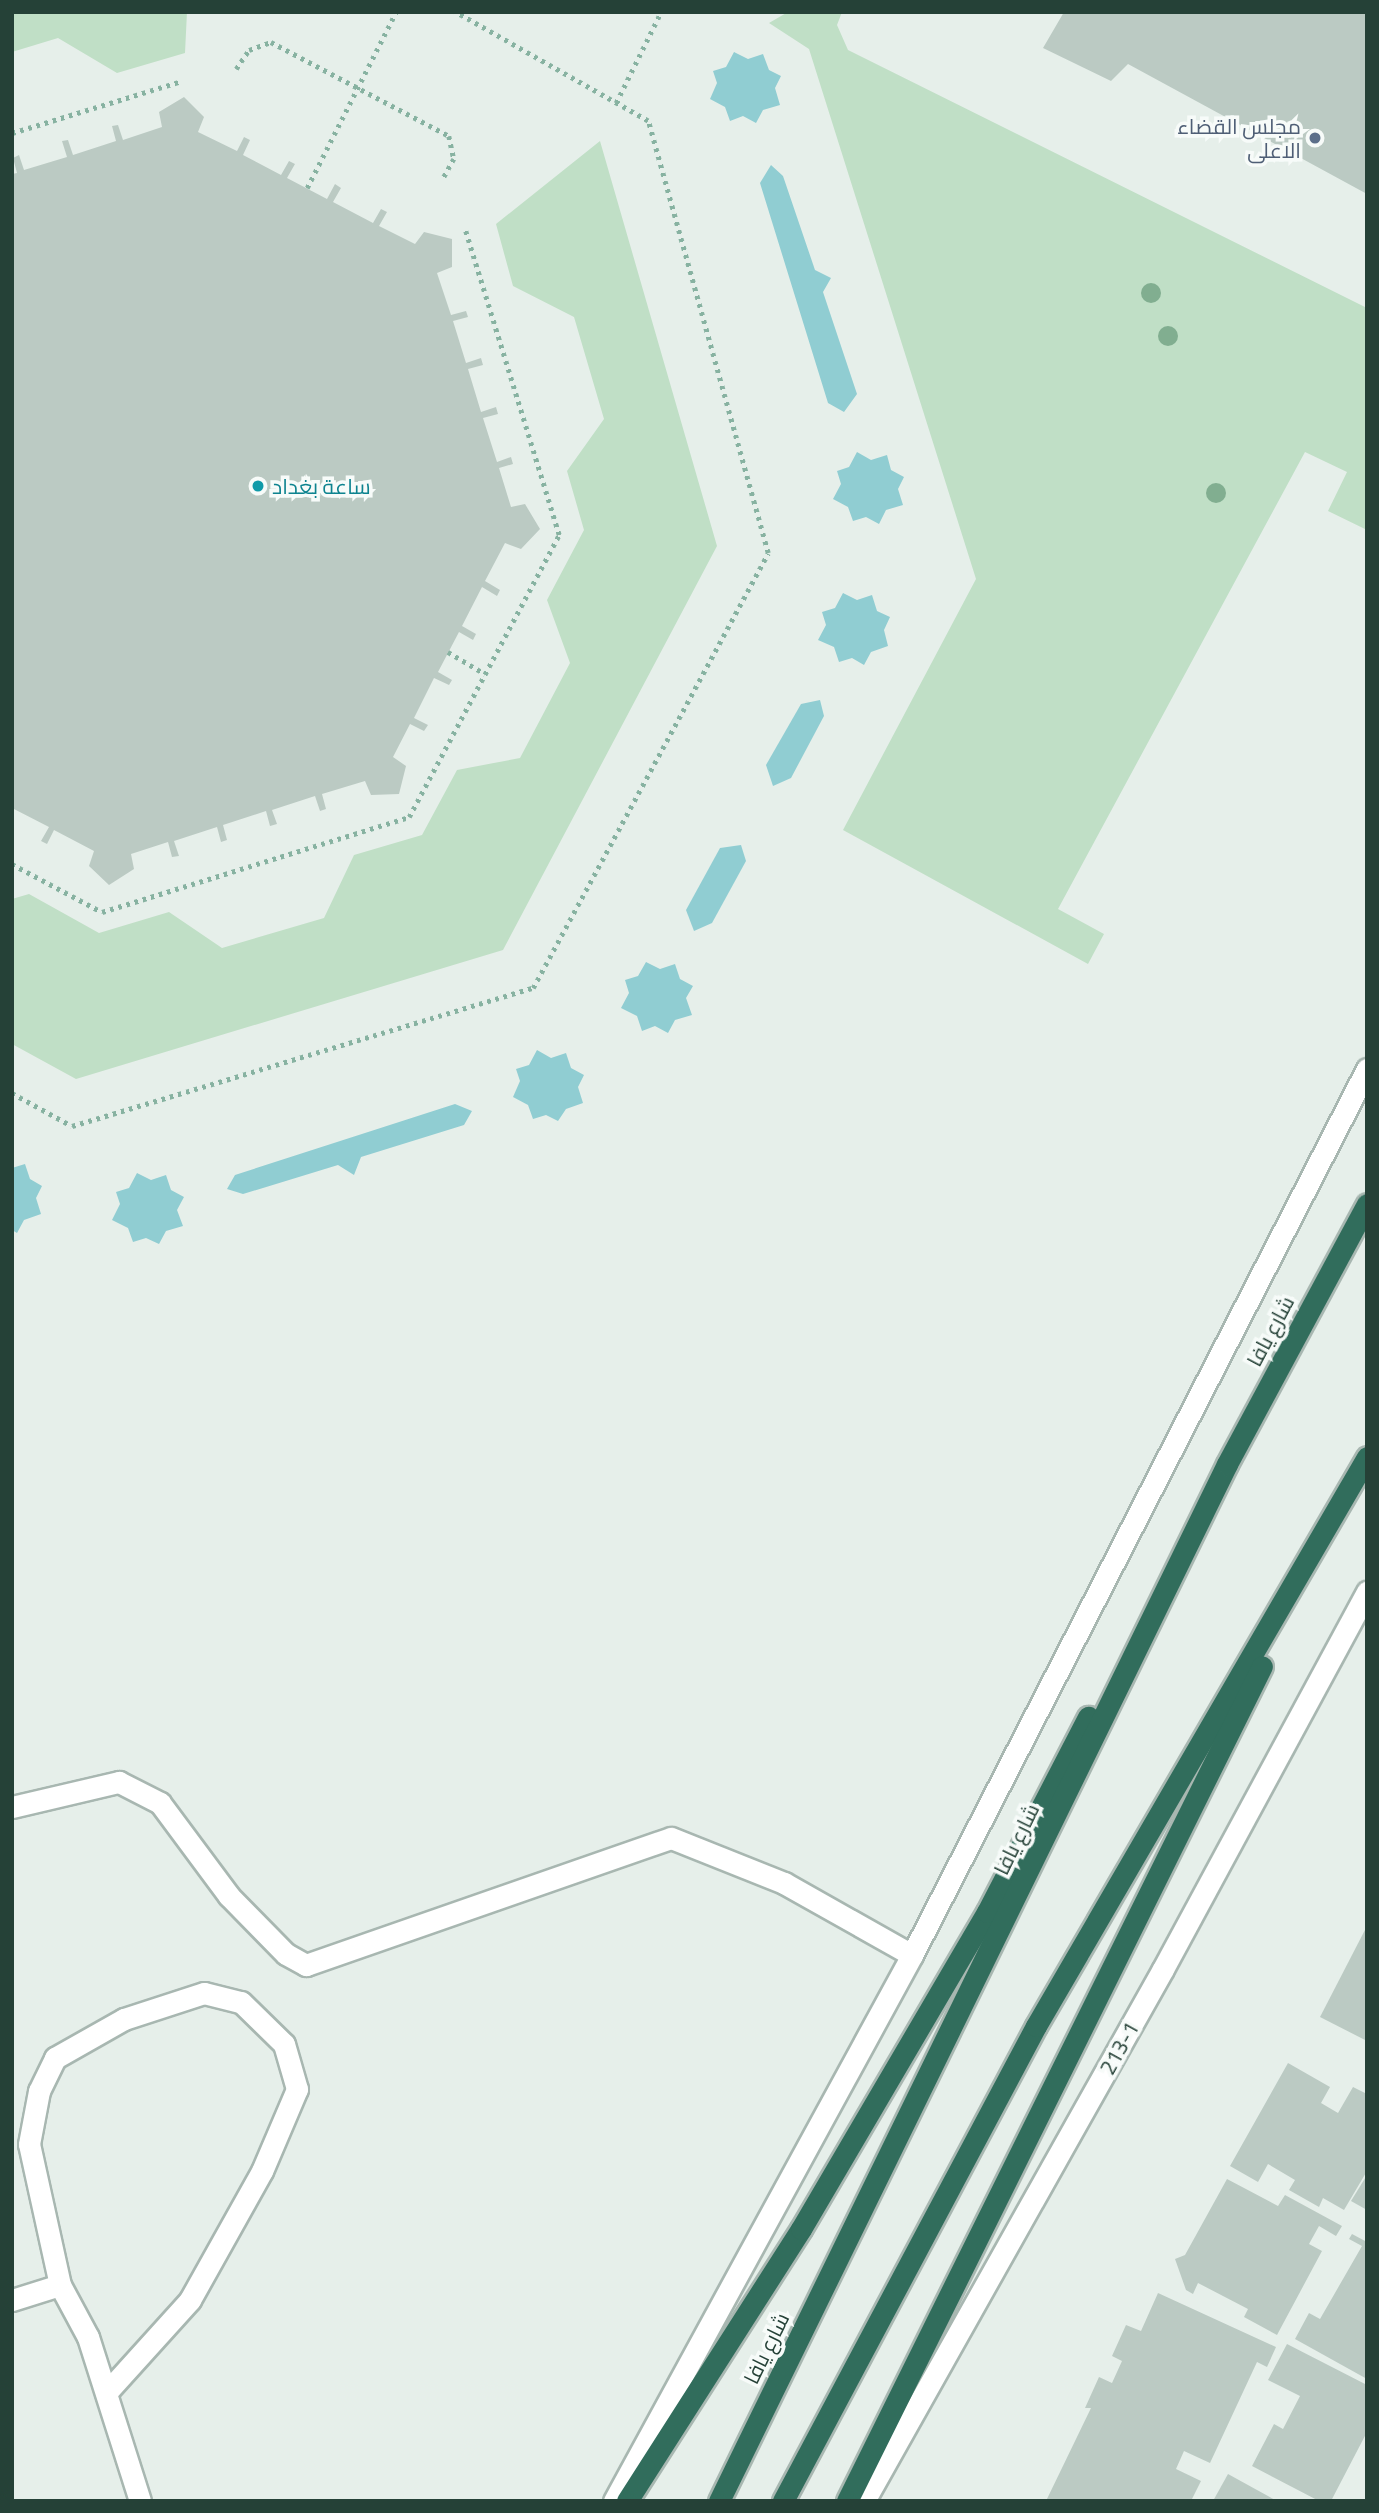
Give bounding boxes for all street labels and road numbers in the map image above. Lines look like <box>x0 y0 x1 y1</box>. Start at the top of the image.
street label: شارع يافا <box>1241 1292 1299 1370</box>
street label: شارع يافا <box>988 1799 1044 1879</box>
street label: 213-1 <box>1094 2017 1144 2079</box>
street label: شارع يافا <box>738 2308 794 2388</box>

